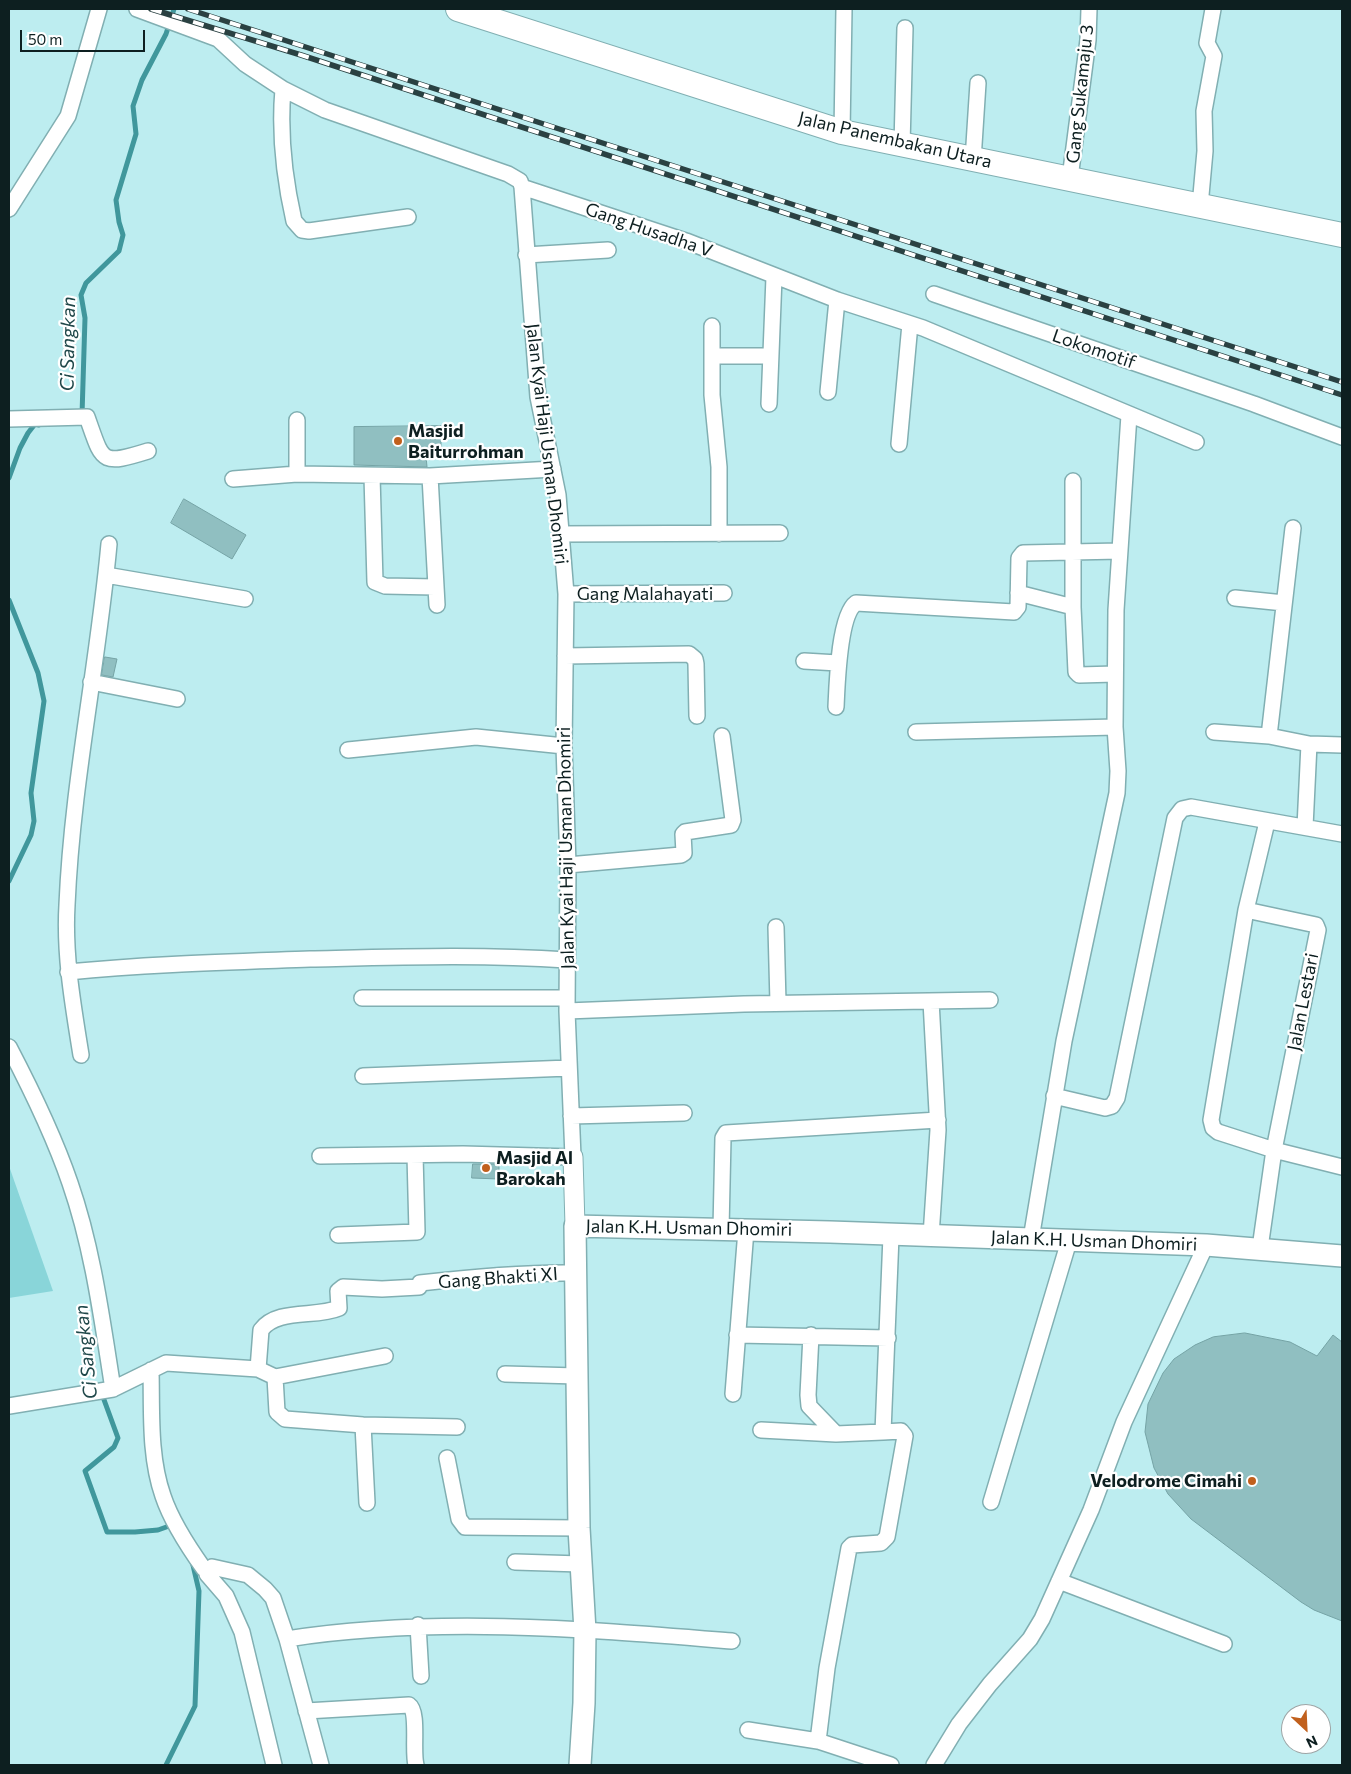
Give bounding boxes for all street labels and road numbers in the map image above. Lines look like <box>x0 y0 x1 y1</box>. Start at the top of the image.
street label: Gang Sukamaju 3 <box>1062 24 1098 164</box>
street label: Jalan Panembakan Utara <box>796 107 994 173</box>
street label: Gang Husadha V <box>583 198 715 262</box>
street label: Jalan Kyai Haji Usman Dhomiri <box>521 322 573 566</box>
street label: Lokomotif <box>1050 325 1138 373</box>
street label: Gang Malahayati <box>577 583 713 605</box>
street label: Jalan Kyai Haji Usman Dhomiri <box>553 726 579 970</box>
street label: Jalan Lestari <box>1283 951 1323 1053</box>
street label: Jalan K.H. Usman Dhomiri <box>586 1215 792 1241</box>
street label: Jalan K.H. Usman Dhomiri <box>990 1227 1198 1255</box>
street label: Gang Bhakti XI <box>437 1263 559 1293</box>

